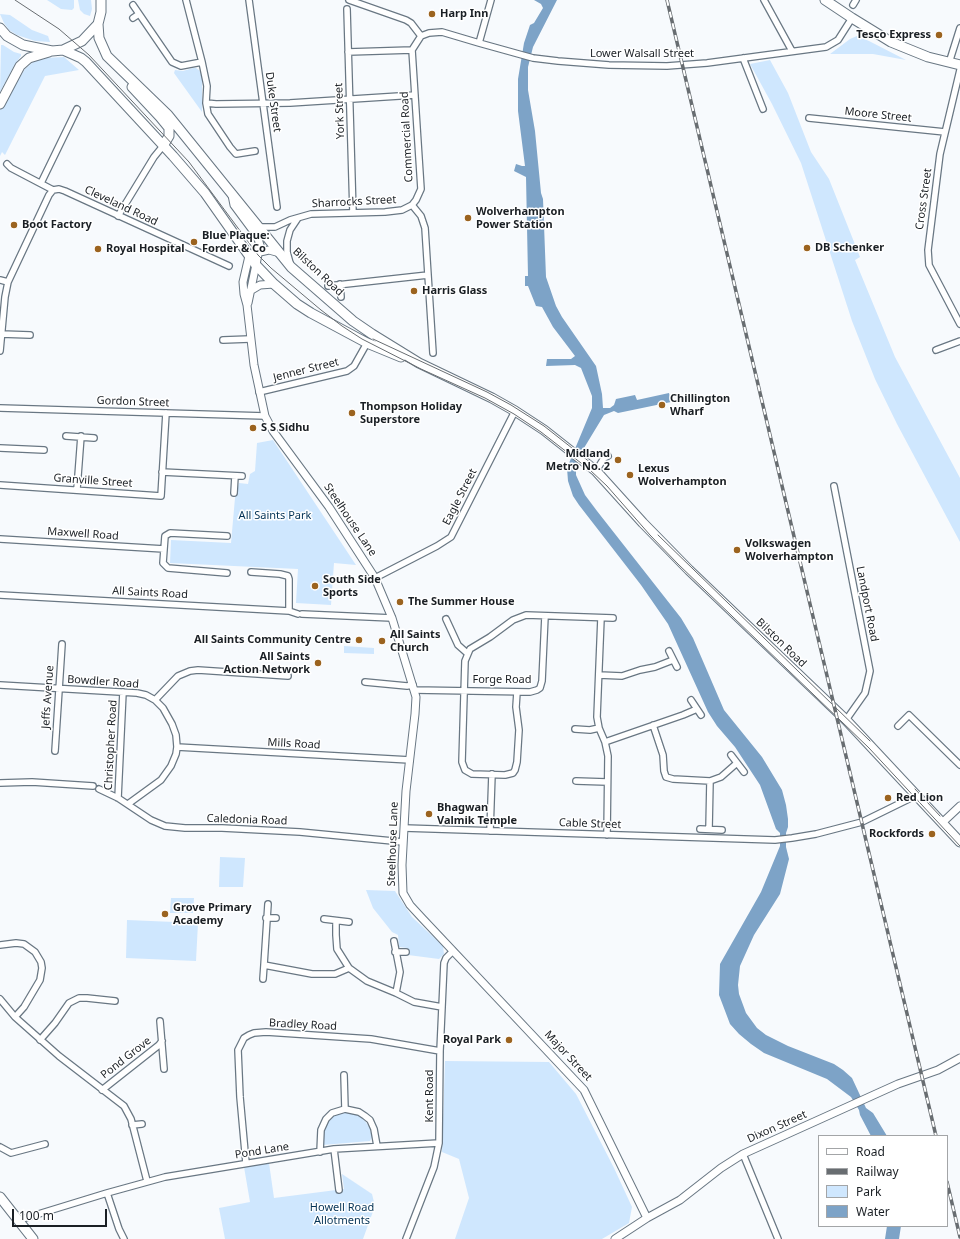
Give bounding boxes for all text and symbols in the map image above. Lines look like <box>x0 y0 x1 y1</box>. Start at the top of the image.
place label: Harp Inn <box>440 7 488 21</box>
marker: Harp Inn <box>427 9 437 19</box>
place label: Tesco Express <box>856 28 931 42</box>
marker: Tesco Express <box>934 30 944 40</box>
street label: Lower Walsall Street <box>590 47 694 61</box>
street label: Duke Street <box>262 71 284 133</box>
street label: York Street <box>332 83 348 139</box>
street label: Commercial Road <box>398 91 416 183</box>
street label: Moore Street <box>844 105 912 125</box>
street label: Cross Street <box>913 167 935 231</box>
street label: Cleveland Road <box>82 183 160 229</box>
street label: Sharrocks Street <box>311 193 397 211</box>
place label: Wolverhampton Power Station <box>476 205 565 231</box>
marker: Wolverhampton Power Station <box>463 213 473 223</box>
place label: Boot Factory <box>22 218 92 232</box>
marker: Boot Factory <box>9 220 19 230</box>
place label: Blue Plaque: Forder & Co <box>202 229 270 255</box>
marker: Blue Plaque: Forder & Co <box>189 237 199 247</box>
place label: DB Schenker <box>815 241 884 255</box>
place label: Royal Hospital <box>106 242 185 256</box>
marker: DB Schenker <box>802 243 812 253</box>
marker: Royal Hospital <box>93 244 103 254</box>
street label: Bilston Road <box>290 245 346 299</box>
place label: Harris Glass <box>422 284 487 298</box>
marker: Harris Glass <box>409 286 419 296</box>
street label: Jenner Street <box>272 355 340 385</box>
place label: Chillington Wharf <box>670 392 730 418</box>
street label: Gordon Street <box>96 394 170 410</box>
place label: Thompson Holiday Superstore <box>360 400 462 426</box>
marker: Chillington Wharf <box>657 400 667 410</box>
marker: Thompson Holiday Superstore <box>347 408 357 418</box>
place label: S S Sidhu <box>261 421 309 435</box>
marker: S S Sidhu <box>248 423 258 433</box>
place label: Midland Metro No. 2 <box>546 447 610 473</box>
marker: Midland Metro No. 2 <box>613 455 623 465</box>
place label: Lexus Wolverhampton <box>638 462 727 488</box>
street label: Eagle Street <box>440 467 480 527</box>
marker: Lexus Wolverhampton <box>625 470 635 480</box>
street label: Granville Street <box>53 472 133 490</box>
street label: Steelhouse Lane <box>321 481 379 559</box>
park label: All Saints Park <box>239 509 311 523</box>
street label: Maxwell Road <box>47 525 119 543</box>
place label: Volkswagen Wolverhampton <box>745 537 834 563</box>
marker: Volkswagen Wolverhampton <box>732 545 742 555</box>
street label: Landport Road <box>853 565 881 643</box>
place label: South Side Sports <box>323 573 381 599</box>
marker: South Side Sports <box>310 581 320 591</box>
street label: All Saints Road <box>112 584 188 602</box>
place label: The Summer House <box>408 595 514 609</box>
marker: The Summer House <box>395 597 405 607</box>
street label: Bilston Road <box>753 616 809 670</box>
place label: All Saints Church <box>390 628 440 654</box>
place label: All Saints Community Centre <box>194 633 351 647</box>
marker: All Saints Community Centre <box>354 635 364 645</box>
marker: All Saints Church <box>377 636 387 646</box>
place label: All Saints Action Network <box>223 650 310 676</box>
marker: All Saints Action Network <box>313 658 323 668</box>
street label: Jeffs Avenue <box>39 665 57 729</box>
street label: Bowdler Road <box>67 673 139 691</box>
street label: Forge Road <box>472 673 532 687</box>
street label: Christopher Road <box>102 699 120 791</box>
street label: Mills Road <box>267 736 321 752</box>
place label: Red Lion <box>896 791 943 805</box>
marker: Red Lion <box>883 793 893 803</box>
street label: Steelhouse Lane <box>385 801 401 887</box>
place label: Bhagwan Valmik Temple <box>437 801 517 827</box>
marker: Bhagwan Valmik Temple <box>424 809 434 819</box>
street label: Caledonia Road <box>206 812 288 828</box>
street label: Cable Street <box>559 816 621 832</box>
place label: Rockfords <box>869 827 924 841</box>
marker: Rockfords <box>927 829 937 839</box>
place label: Grove Primary Academy <box>173 901 252 927</box>
marker: Grove Primary Academy <box>160 909 170 919</box>
street label: Bradley Road <box>269 1017 337 1033</box>
street label: Major Street <box>541 1028 595 1084</box>
place label: Royal Park <box>443 1033 501 1047</box>
street label: Pond Grove <box>98 1034 154 1082</box>
marker: Royal Park <box>504 1035 514 1045</box>
street label: Kent Road <box>423 1069 437 1123</box>
street label: Dixon Street <box>745 1108 809 1146</box>
legend <box>818 1135 948 1227</box>
street label: Pond Lane <box>234 1140 290 1162</box>
text: Road <box>856 1143 885 1160</box>
text: Railway <box>856 1163 899 1180</box>
text: Park <box>856 1183 881 1200</box>
scale bar <box>14 1201 109 1227</box>
park label: Howell Road Allotments <box>310 1201 374 1227</box>
text: Water <box>856 1203 890 1220</box>
text: 100 m <box>19 1207 54 1224</box>

